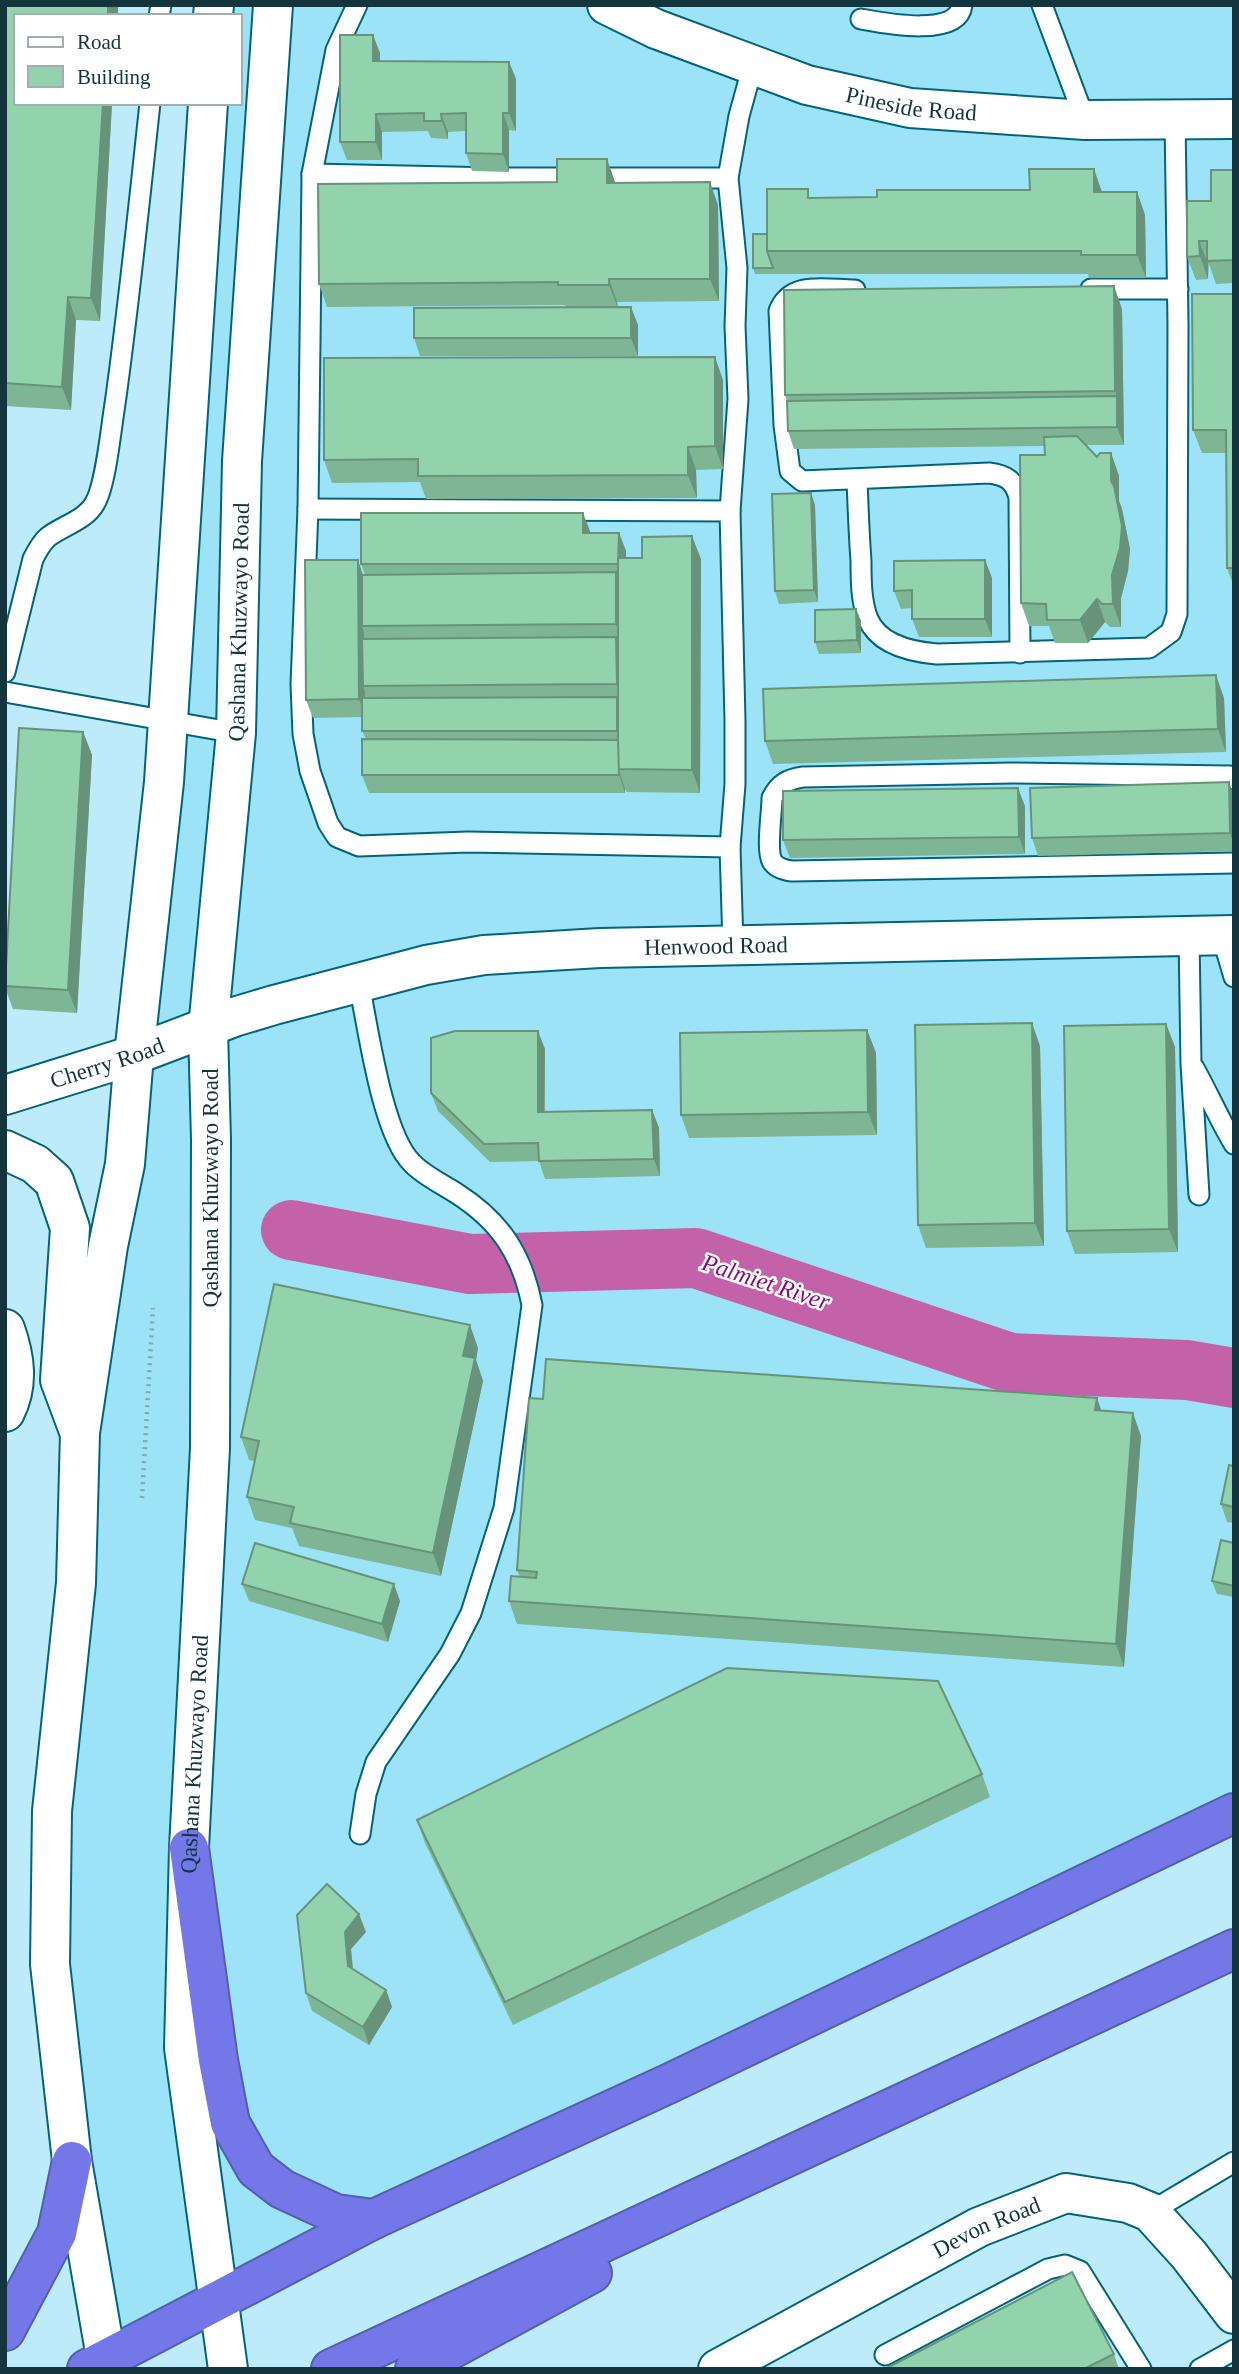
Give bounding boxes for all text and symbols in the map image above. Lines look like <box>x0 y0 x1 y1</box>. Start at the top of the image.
legend <box>14 14 242 105</box>
text: Road <box>77 30 122 54</box>
text: Building <box>77 65 151 89</box>
street label: Pineside Road <box>844 82 978 125</box>
street label: Qashana Khuzwayo Road <box>223 502 254 743</box>
street label: Henwood Road <box>644 932 789 960</box>
street label: Cherry Road <box>47 1032 168 1093</box>
street label: Qashana Khuzwayo Road <box>198 1068 223 1307</box>
water label: Palmiet River <box>698 1249 834 1315</box>
street label: Qashana Khuzwayo Road <box>176 1634 213 1874</box>
street label: Devon Road <box>928 2192 1044 2262</box>

